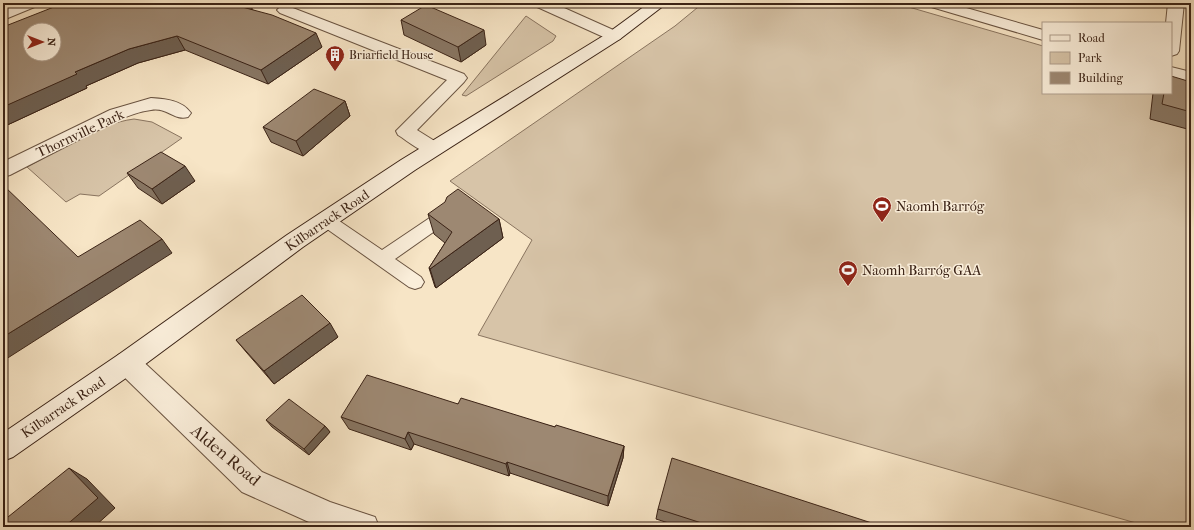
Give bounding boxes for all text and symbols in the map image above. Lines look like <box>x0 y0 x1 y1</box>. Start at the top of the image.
north arrow <box>22 22 62 62</box>
legend <box>1042 22 1172 94</box>
text: Road <box>1078 31 1105 45</box>
text: N <box>45 38 58 47</box>
building icon: Briarfield House <box>324 44 346 72</box>
place label: Briarfield House <box>349 48 434 62</box>
text: Park <box>1078 51 1103 65</box>
text: Building <box>1078 71 1123 85</box>
street label: Thornville Park <box>34 105 128 161</box>
street label: Kilbarrack Road <box>282 186 373 255</box>
sports icon: Naomh Barróg <box>871 195 893 223</box>
place label: Naomh Barróg <box>896 198 985 215</box>
sports icon: Naomh Barróg GAA <box>837 259 859 287</box>
place label: Naomh Barróg GAA <box>862 262 982 279</box>
street label: Kilbarrack Road <box>18 373 109 442</box>
street label: Alden Road <box>186 419 265 490</box>

